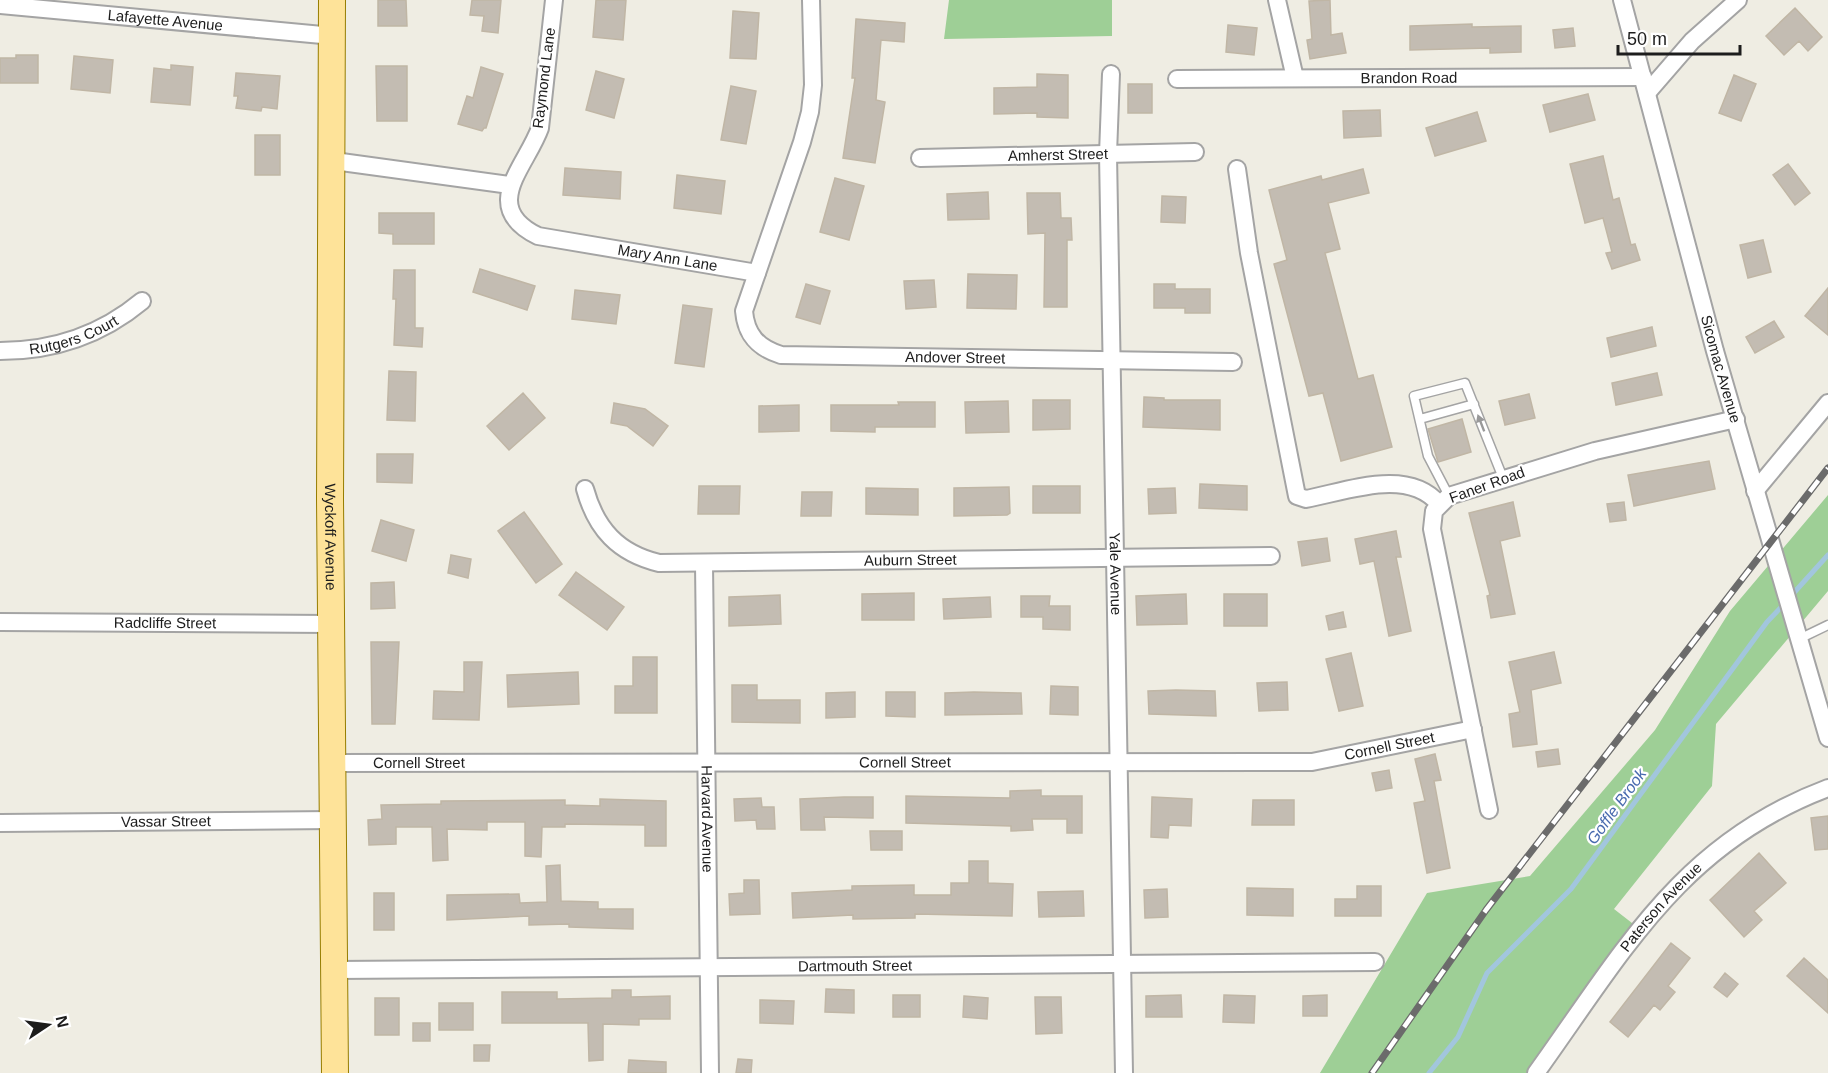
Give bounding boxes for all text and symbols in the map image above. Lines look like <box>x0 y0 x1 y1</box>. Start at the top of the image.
street label: Lafayette Avenue <box>107 6 224 34</box>
scale bar <box>1618 18 1740 56</box>
street label: Raymond Lane <box>529 26 558 129</box>
text: 50 m <box>1627 29 1667 49</box>
street label: Brandon Road <box>1361 69 1457 86</box>
street label: Amherst Street <box>1008 145 1109 164</box>
street label: Mary Ann Lane <box>616 241 719 274</box>
street label: Rutgers Court <box>28 311 122 357</box>
street label: Sicomac Avenue <box>1698 313 1745 425</box>
street label: Andover Street <box>905 348 1006 366</box>
one-way arrow <box>1476 414 1486 432</box>
street label: Faner Road <box>1447 463 1527 506</box>
street label: Wyckoff Avenue <box>322 484 340 591</box>
street label: Yale Avenue <box>1107 532 1125 615</box>
street label: Auburn Street <box>864 551 958 569</box>
street label: Radcliffe Street <box>114 614 217 631</box>
street label: Cornell Street <box>1343 728 1437 763</box>
street label: Cornell Street <box>859 753 952 770</box>
street label: Cornell Street <box>373 754 466 771</box>
street label: Harvard Avenue <box>698 765 717 873</box>
water label: Goffle Brook <box>1583 765 1650 847</box>
street label: Vassar Street <box>121 812 212 830</box>
street label: Paterson Avenue <box>1616 859 1705 955</box>
street label: Dartmouth Street <box>798 957 913 974</box>
north arrow <box>18 995 78 1055</box>
text: N <box>53 1014 72 1029</box>

